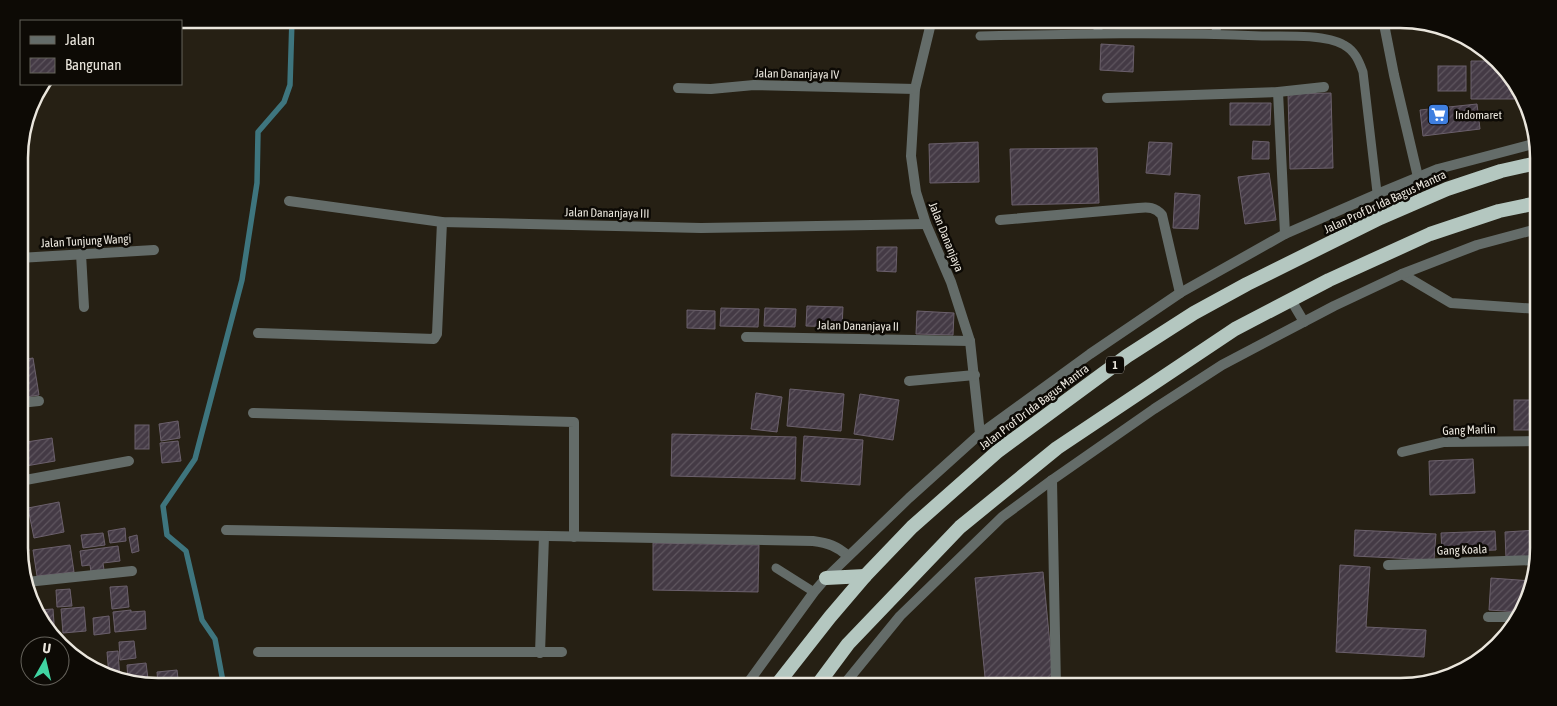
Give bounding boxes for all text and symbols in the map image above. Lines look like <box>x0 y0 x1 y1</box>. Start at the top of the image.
legend <box>20 20 182 85</box>
text: Jalan <box>65 31 95 48</box>
text: Bangunan <box>65 56 122 73</box>
street label: Jalan Dananjaya IV <box>755 66 839 82</box>
supermarket icon: Indomaret <box>1427 103 1451 127</box>
place label: Indomaret <box>1455 108 1502 122</box>
street label: Jalan Prof Dr Ida Bagus Mantra <box>1322 167 1448 237</box>
street label: Jalan Dananjaya <box>926 200 966 274</box>
street label: Jalan Dananjaya III <box>565 205 649 221</box>
street label: Jalan Tunjung Wangi <box>40 232 132 250</box>
street label: Jalan Dananjaya II <box>817 318 899 334</box>
road number: 1 <box>1106 356 1124 374</box>
street label: Jalan Prof Dr Ida Bagus Mantra <box>977 361 1091 453</box>
street label: Gang Marlin <box>1442 422 1496 438</box>
street label: Gang Koala <box>1437 542 1487 558</box>
north arrow <box>20 636 70 686</box>
text: U <box>42 640 52 657</box>

